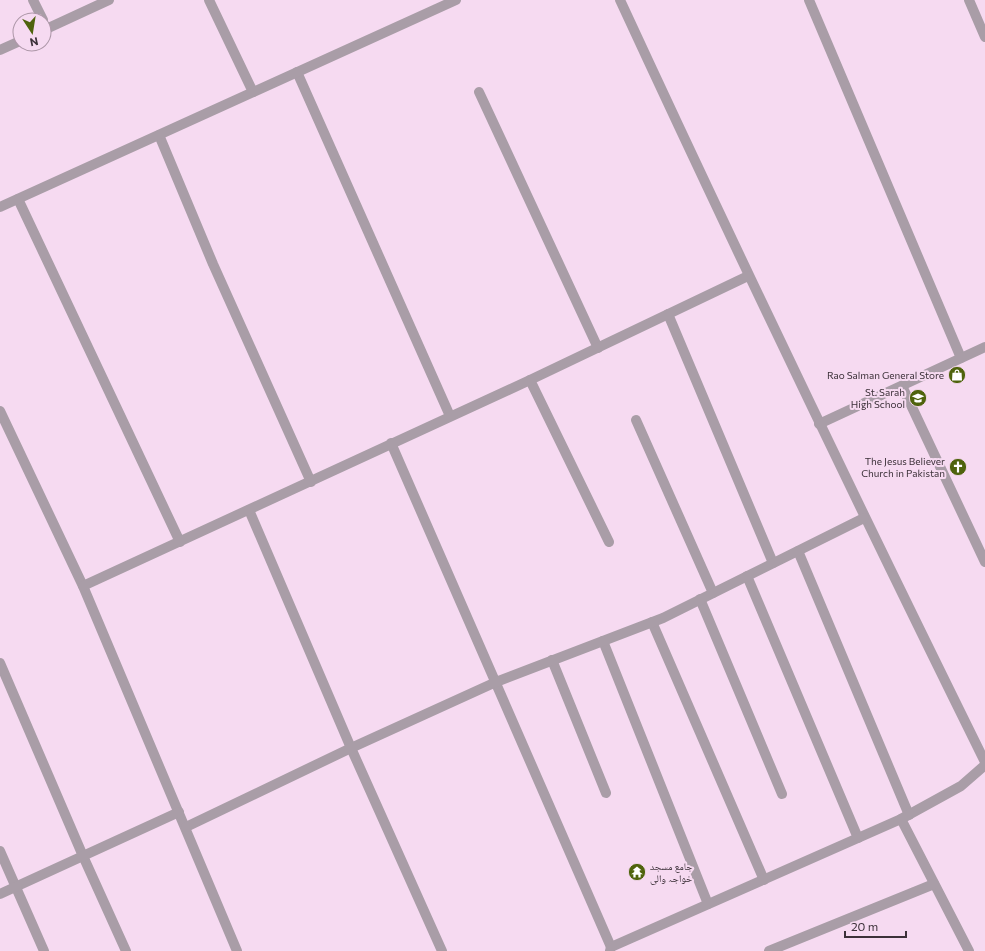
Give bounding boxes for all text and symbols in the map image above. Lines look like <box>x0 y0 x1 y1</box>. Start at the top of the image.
north arrow <box>12 12 52 52</box>
text: N <box>29 35 40 49</box>
shop icon: Rao Salman General Store <box>947 365 967 385</box>
place label: Rao Salman General Store <box>827 369 944 381</box>
place label: St. Sarah High School <box>851 386 905 410</box>
school or university icon: St. Sarah High School <box>908 388 928 408</box>
place label: The Jesus Believer Church in Pakistan <box>861 455 945 479</box>
church icon: The Jesus Believer Church in Pakistan <box>948 457 968 477</box>
place label: جامع مسجد خواجہ والی <box>650 860 693 885</box>
temple icon: جامع مسجد خواجہ والی <box>627 862 647 882</box>
scale bar <box>845 913 906 939</box>
text: 20 m <box>851 919 878 933</box>

